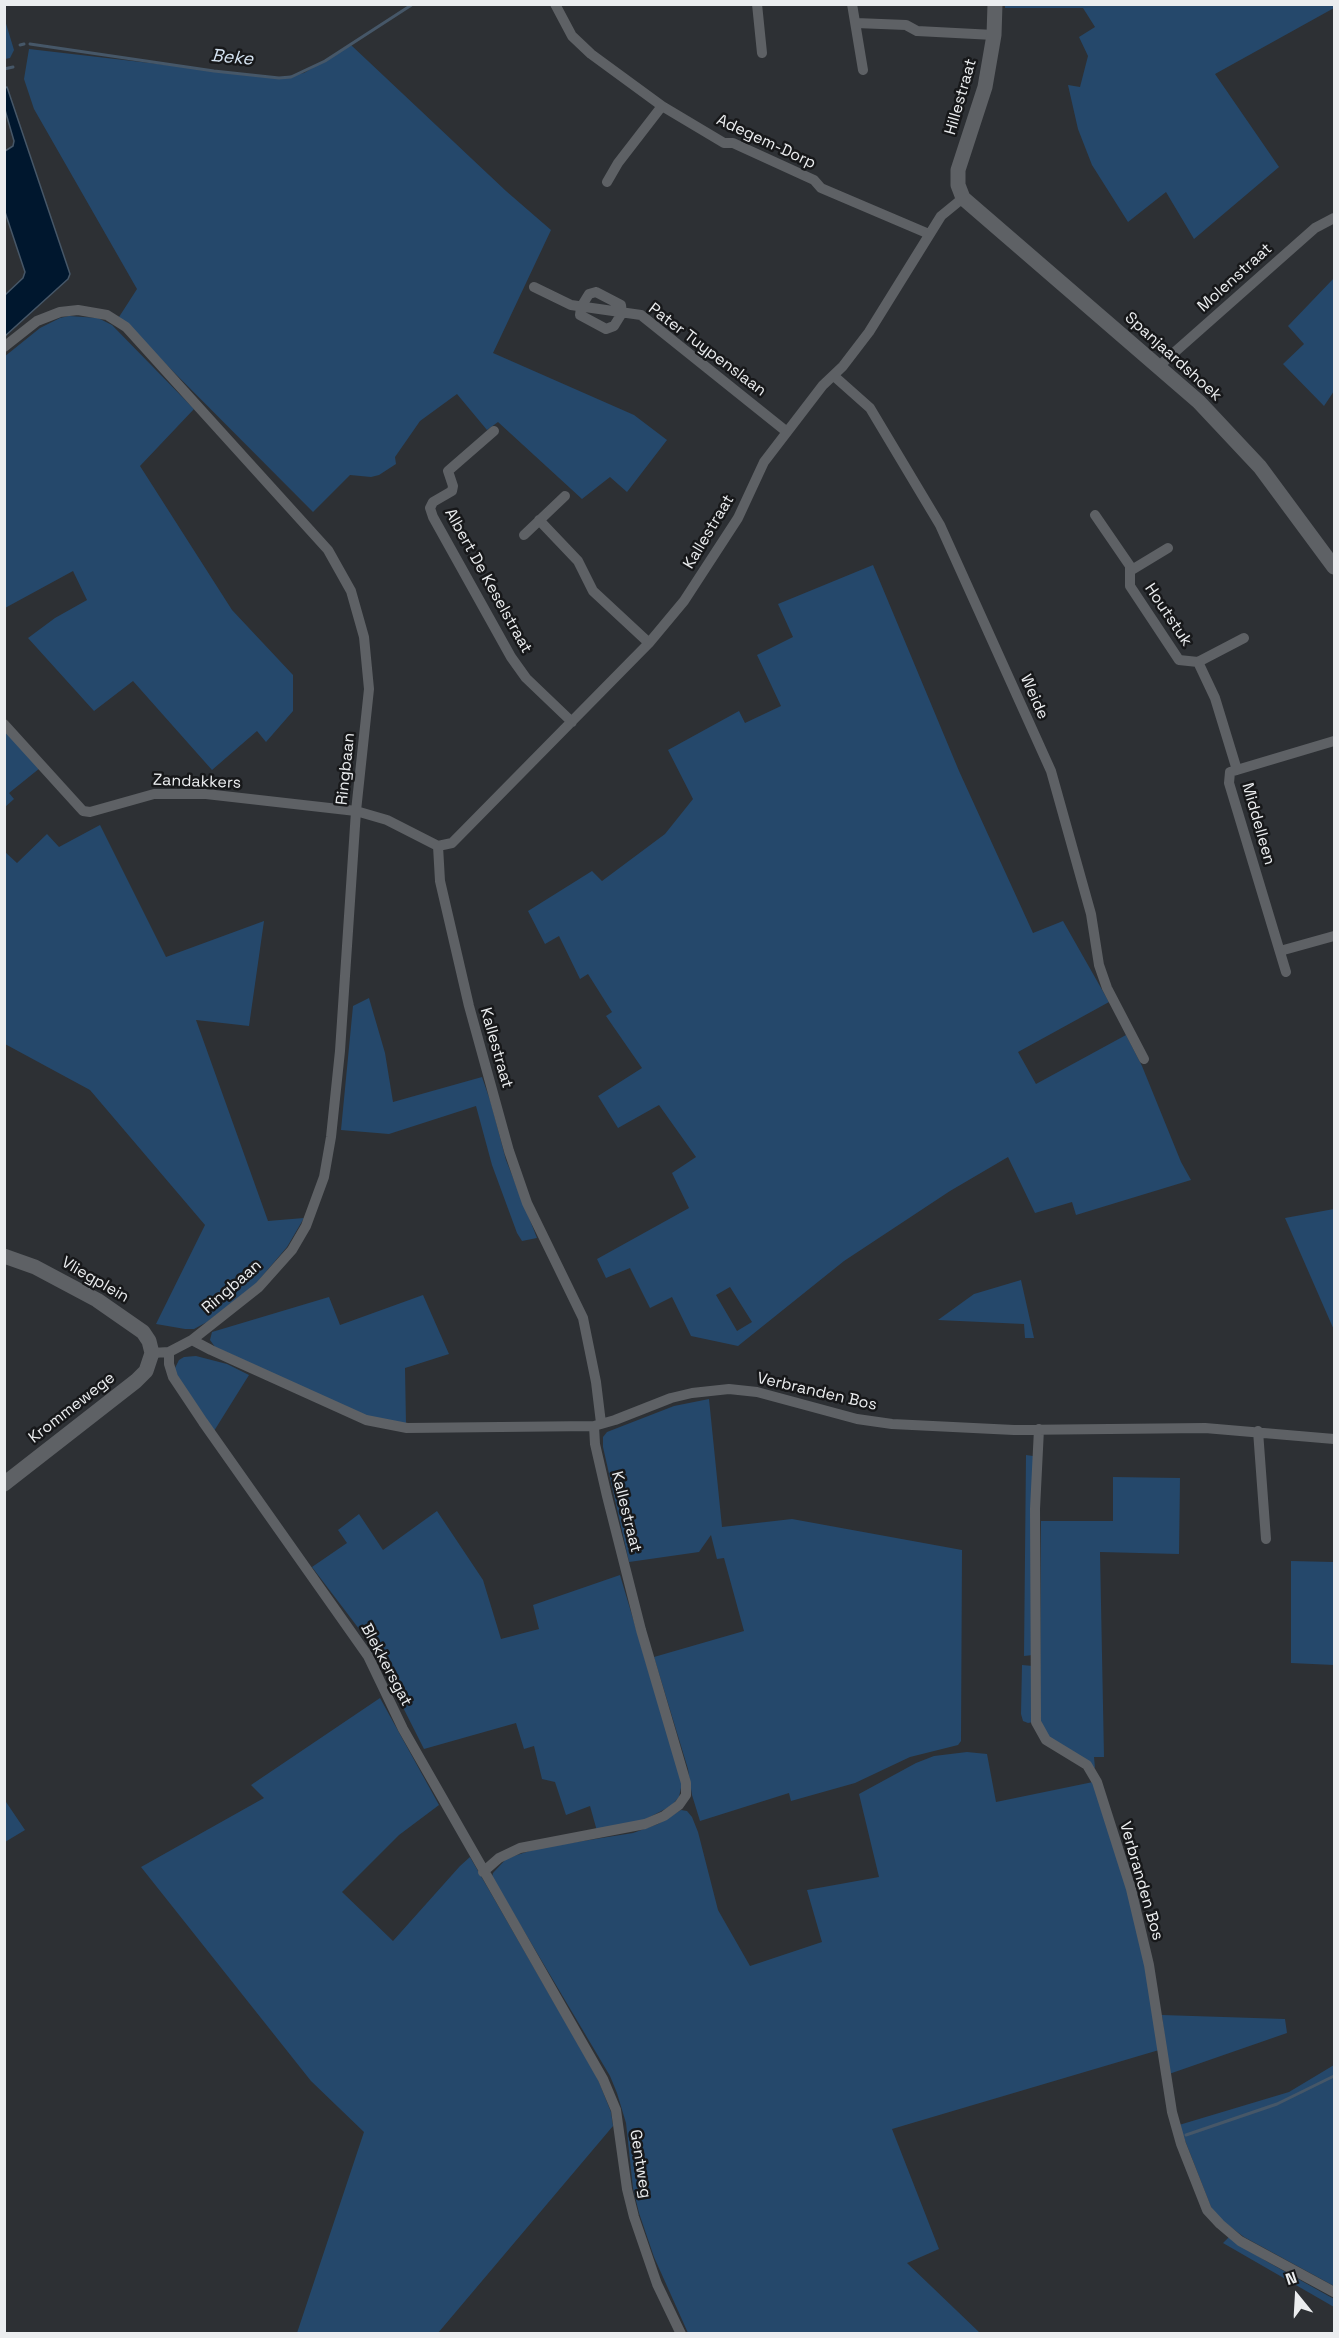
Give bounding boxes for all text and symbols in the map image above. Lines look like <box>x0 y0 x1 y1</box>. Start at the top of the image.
water label: Beke <box>210 45 254 71</box>
street label: Hillestraat <box>941 57 981 137</box>
street label: Adegem-Dorp <box>713 111 819 173</box>
street label: Molenstraat <box>1194 240 1276 316</box>
street label: Pater Tuypenslaan <box>644 299 770 401</box>
street label: Spanjaardshoek <box>1121 308 1225 406</box>
street label: Kallestraat <box>679 492 739 572</box>
street label: Albert De Keselstraat <box>440 505 536 657</box>
street label: Houtstuk <box>1140 580 1196 650</box>
street label: Weide <box>1016 672 1052 722</box>
street label: Ringbaan <box>333 732 359 806</box>
street label: Zandakkers <box>153 771 241 793</box>
street label: Middelleen <box>1237 781 1279 867</box>
street label: Kallestraat <box>475 1006 517 1090</box>
street label: Vliegplein <box>58 1253 132 1307</box>
street label: Ringbaan <box>198 1256 266 1318</box>
street label: Krommewege <box>25 1368 119 1448</box>
street label: Verbranden Bos <box>755 1369 879 1415</box>
street label: Kallestraat <box>607 1469 645 1555</box>
street label: Blekkersgat <box>356 1620 416 1710</box>
street label: Verbranden Bos <box>1115 1819 1167 1943</box>
street label: Gentweg <box>625 2128 655 2200</box>
north arrow <box>1267 2266 1327 2326</box>
text: N <box>1283 2267 1300 2290</box>

